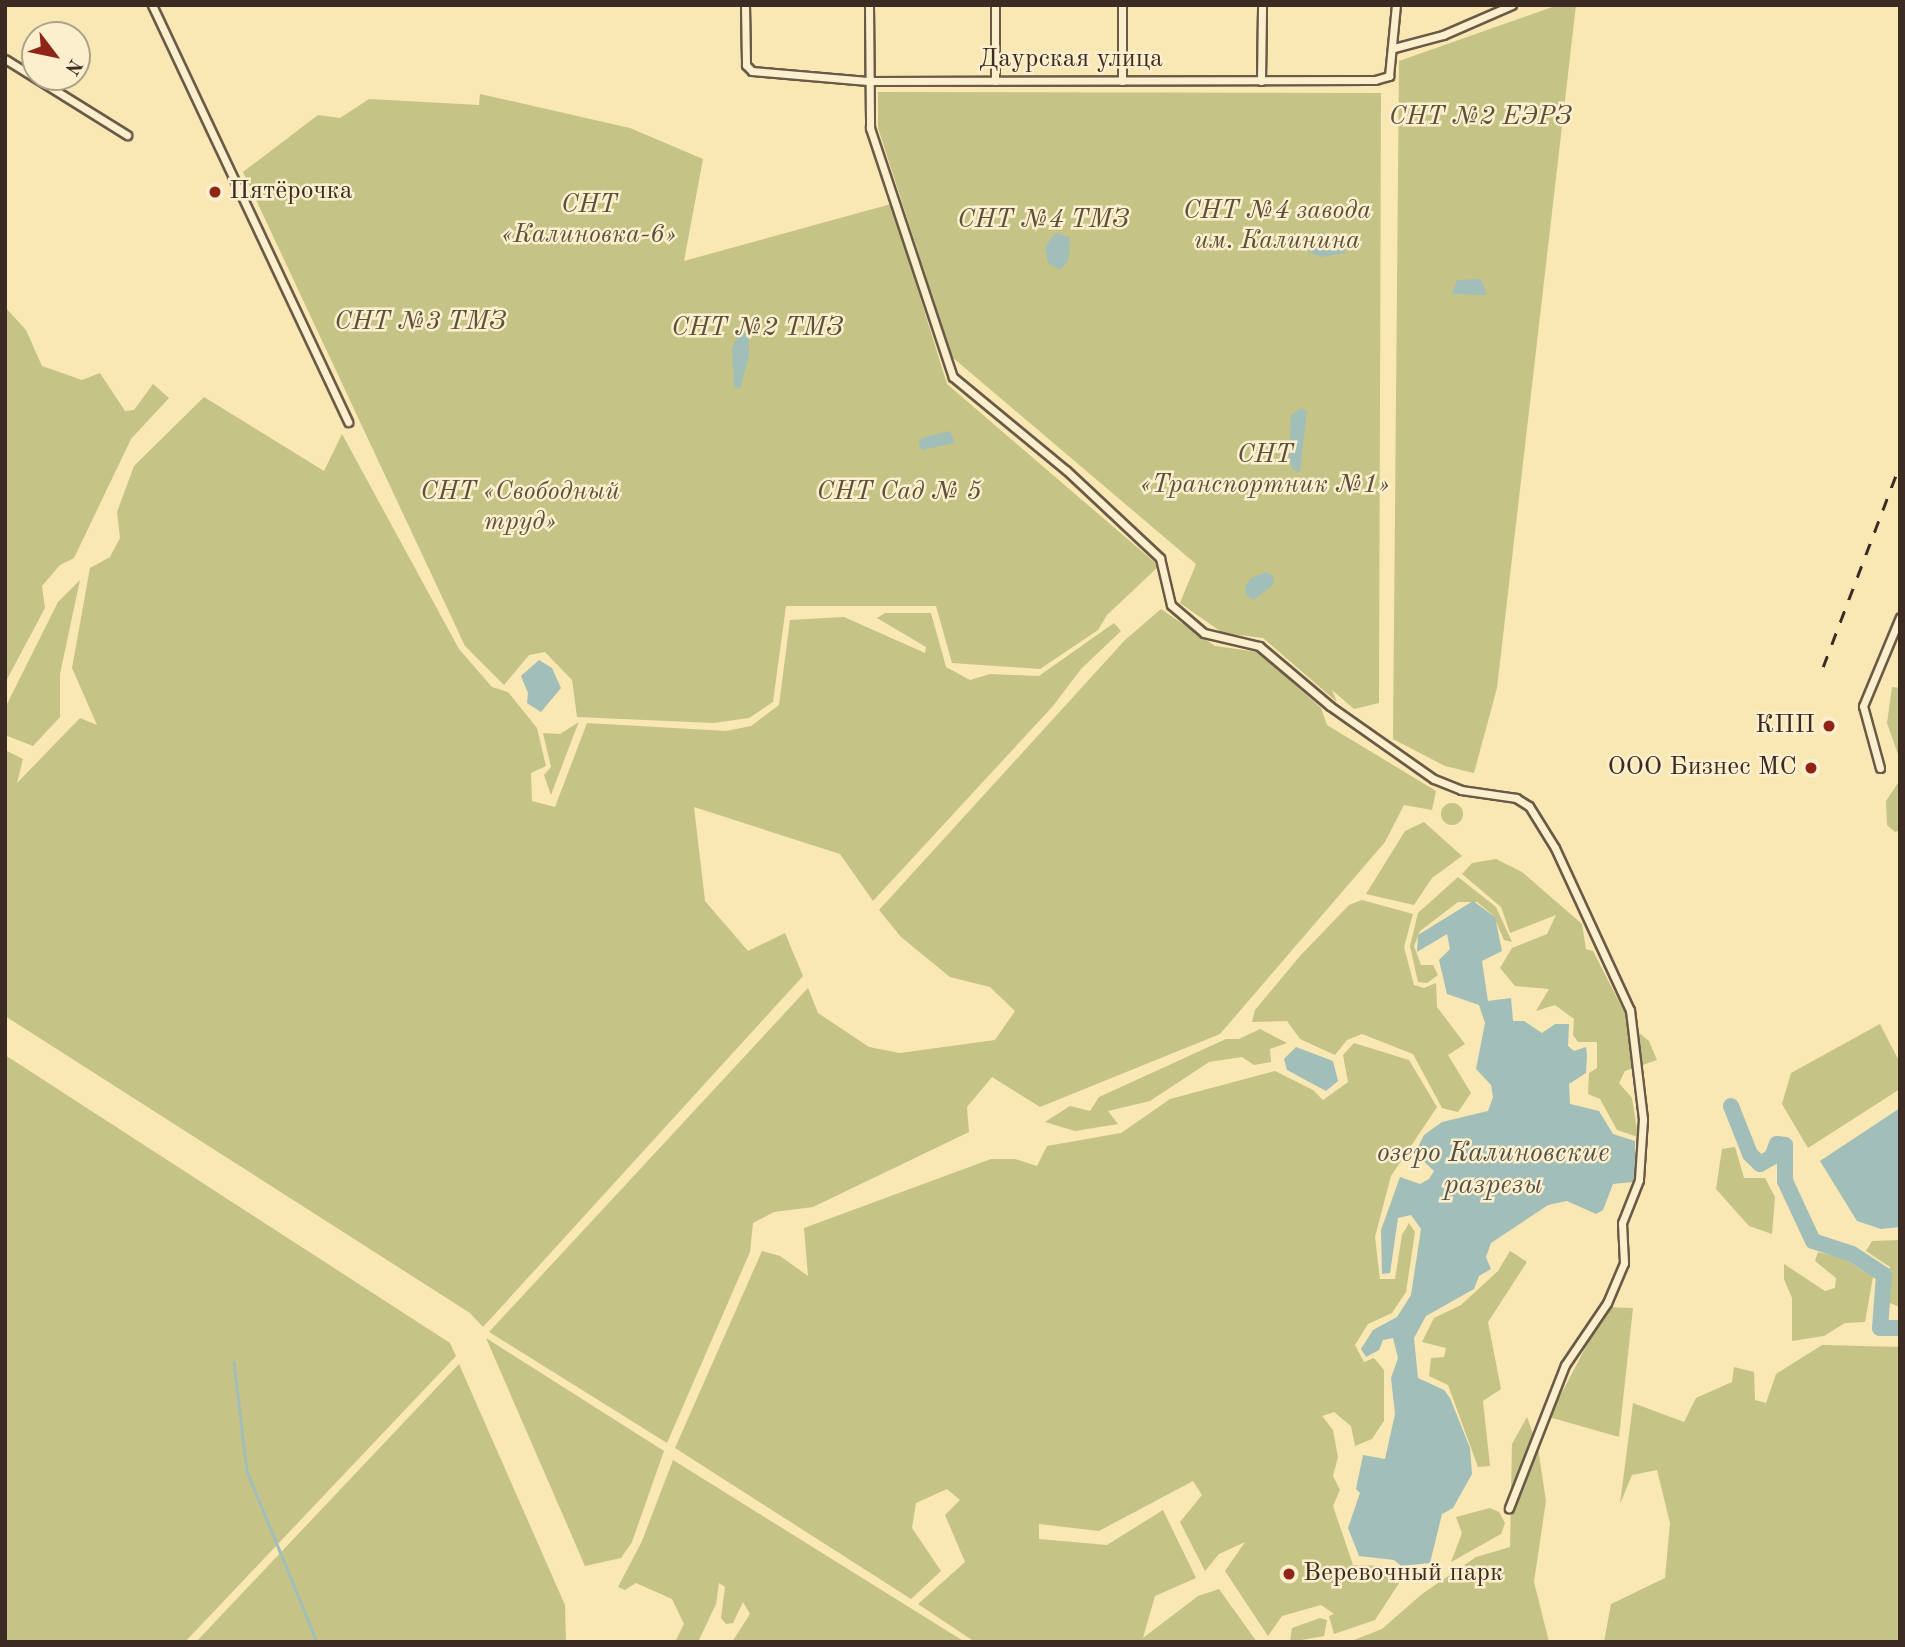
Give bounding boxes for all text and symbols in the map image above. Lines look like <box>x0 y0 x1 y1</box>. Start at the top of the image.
north arrow <box>21 21 91 91</box>
street label: Даурская улица <box>979 44 1163 76</box>
text: N <box>61 55 84 78</box>
park label: СНТ №2 ЕЭРЗ <box>1389 102 1571 134</box>
place label: Пятёрочка <box>229 176 352 208</box>
marker: Пятёрочка <box>207 184 223 200</box>
park label: СНТ «Калиновка-6» <box>502 190 676 252</box>
park label: СНТ №4 завода им. Калинина <box>1183 196 1371 258</box>
park label: СНТ №4 ТМЗ <box>957 205 1129 237</box>
park label: СНТ №3 ТМЗ <box>334 307 506 339</box>
park label: СНТ №2 ТМЗ <box>671 313 843 345</box>
park label: СНТ «Транспортник №1» <box>1140 440 1390 502</box>
park label: СНТ «Свободный труд» <box>420 477 620 538</box>
park label: СНТ Сад № 5 <box>816 477 982 509</box>
place label: КПП <box>1755 710 1815 742</box>
marker: КПП <box>1821 718 1837 734</box>
place label: ООО Бизнес МС <box>1607 752 1797 784</box>
marker: ООО Бизнес МС <box>1803 760 1819 776</box>
water label: озеро Калиновские разрезы <box>1377 1137 1609 1203</box>
place label: Веревочный парк <box>1303 1558 1503 1590</box>
marker: Веревочный парк <box>1281 1566 1297 1582</box>

